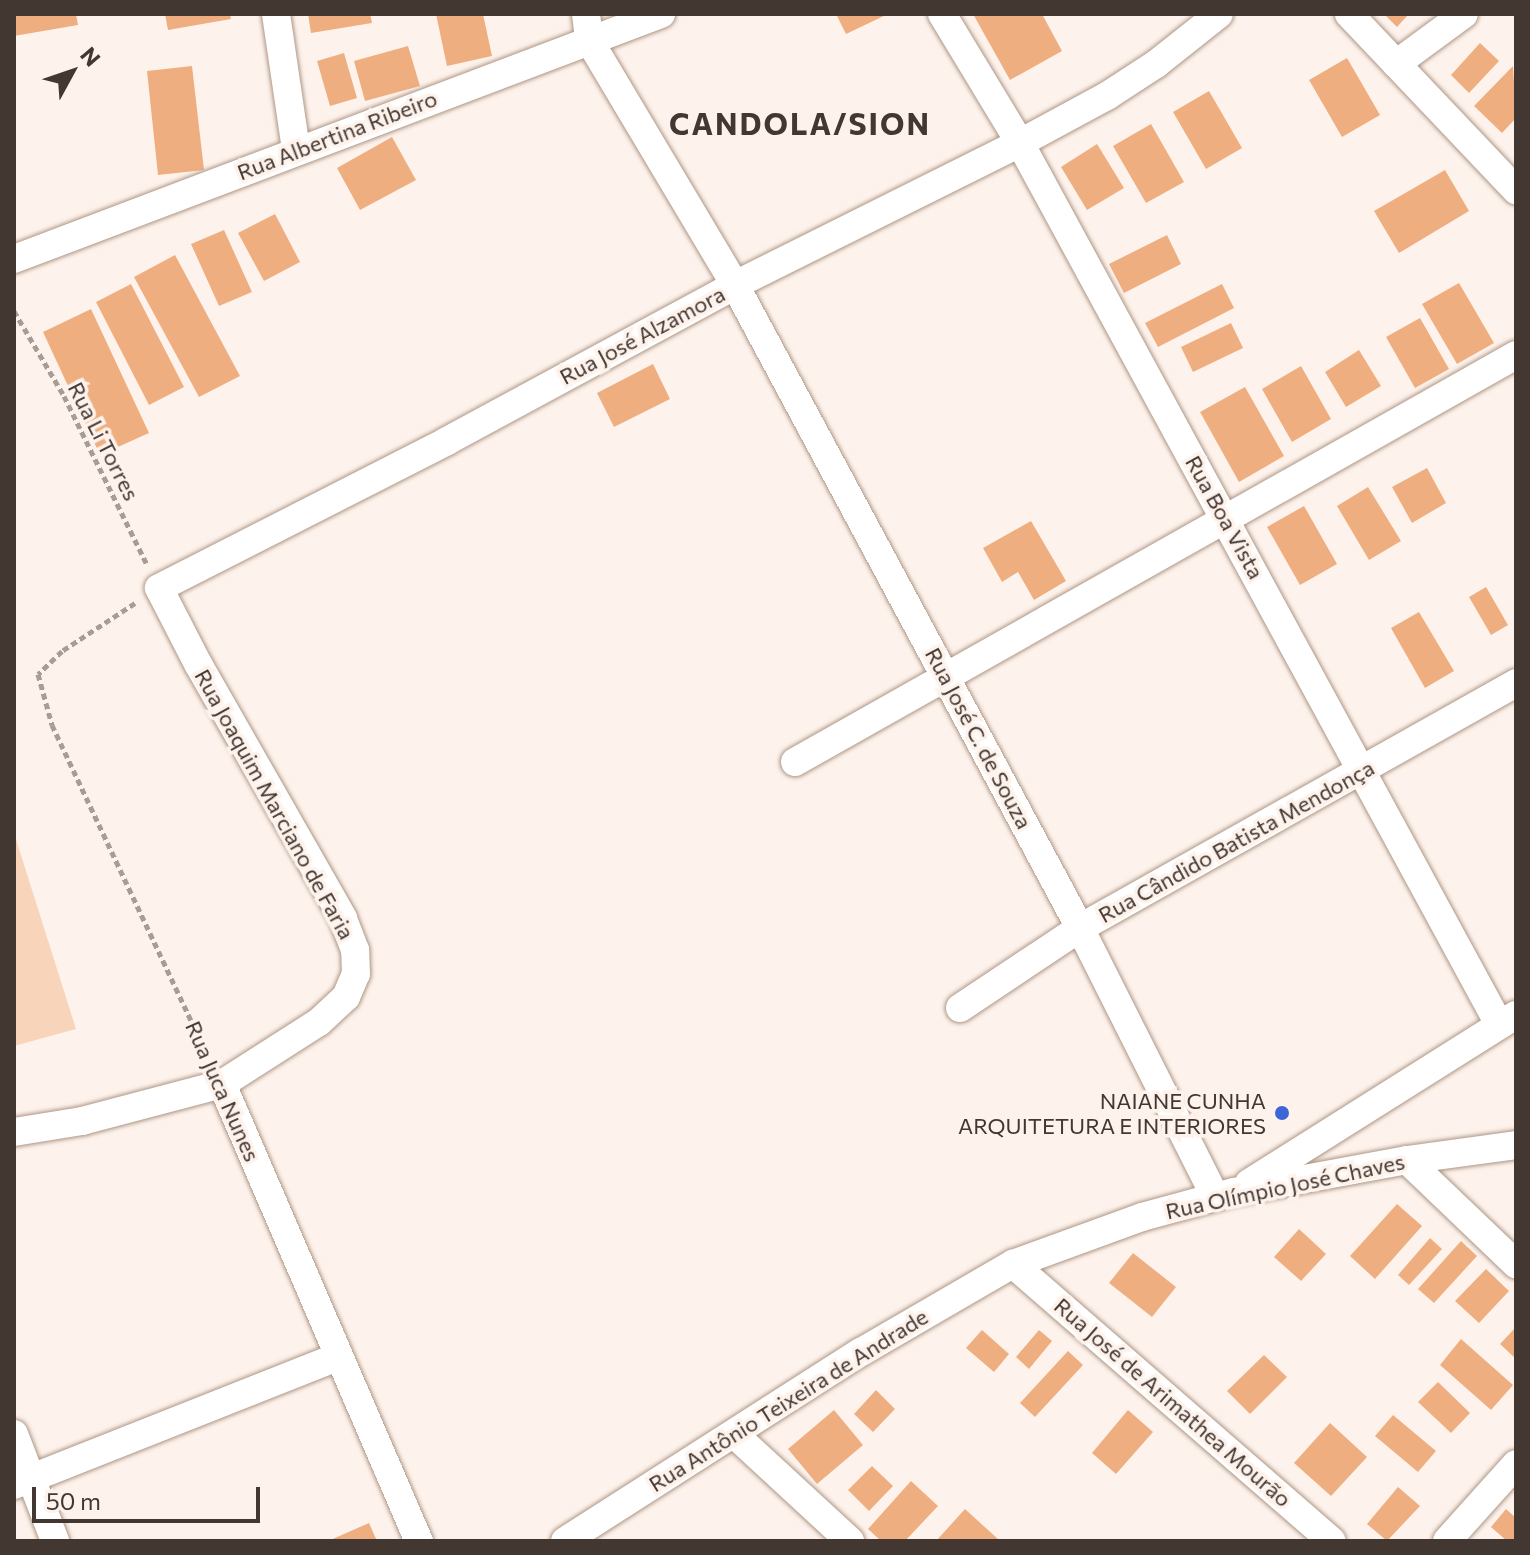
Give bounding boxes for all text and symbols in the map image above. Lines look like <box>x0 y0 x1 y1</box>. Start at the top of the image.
north arrow <box>32 32 112 112</box>
text: N <box>75 41 106 71</box>
street label: Rua Albertina Ribeiro <box>233 85 441 185</box>
district label: CANDOLA/SION <box>669 105 931 141</box>
street label: Rua José Alzamora <box>555 280 729 390</box>
street label: Rua Li Torres <box>63 377 145 505</box>
street label: Rua Boa Vista <box>1180 451 1270 583</box>
street label: Rua José C. de Souza <box>920 643 1038 833</box>
street label: Rua Joaquim Marciano de Faria <box>190 664 360 944</box>
street label: Rua Cândido Batista Mendonça <box>1093 754 1379 928</box>
street label: Rua Juca Nunes <box>180 1017 266 1165</box>
place label: NAIANE CUNHA ARQUITETURA E INTERIORES <box>958 1087 1266 1138</box>
marker: NAIANE CUNHA ARQUITETURA E INTERIORES <box>1273 1104 1291 1122</box>
street label: Rua Olímpio José Chaves <box>1163 1148 1407 1224</box>
street label: Rua José de Arimathea Mourão <box>1049 1292 1297 1512</box>
street label: Rua Antônio Teixeira de Andrade <box>644 1303 932 1497</box>
scale bar <box>36 1471 264 1521</box>
text: 50 m <box>46 1486 101 1515</box>

